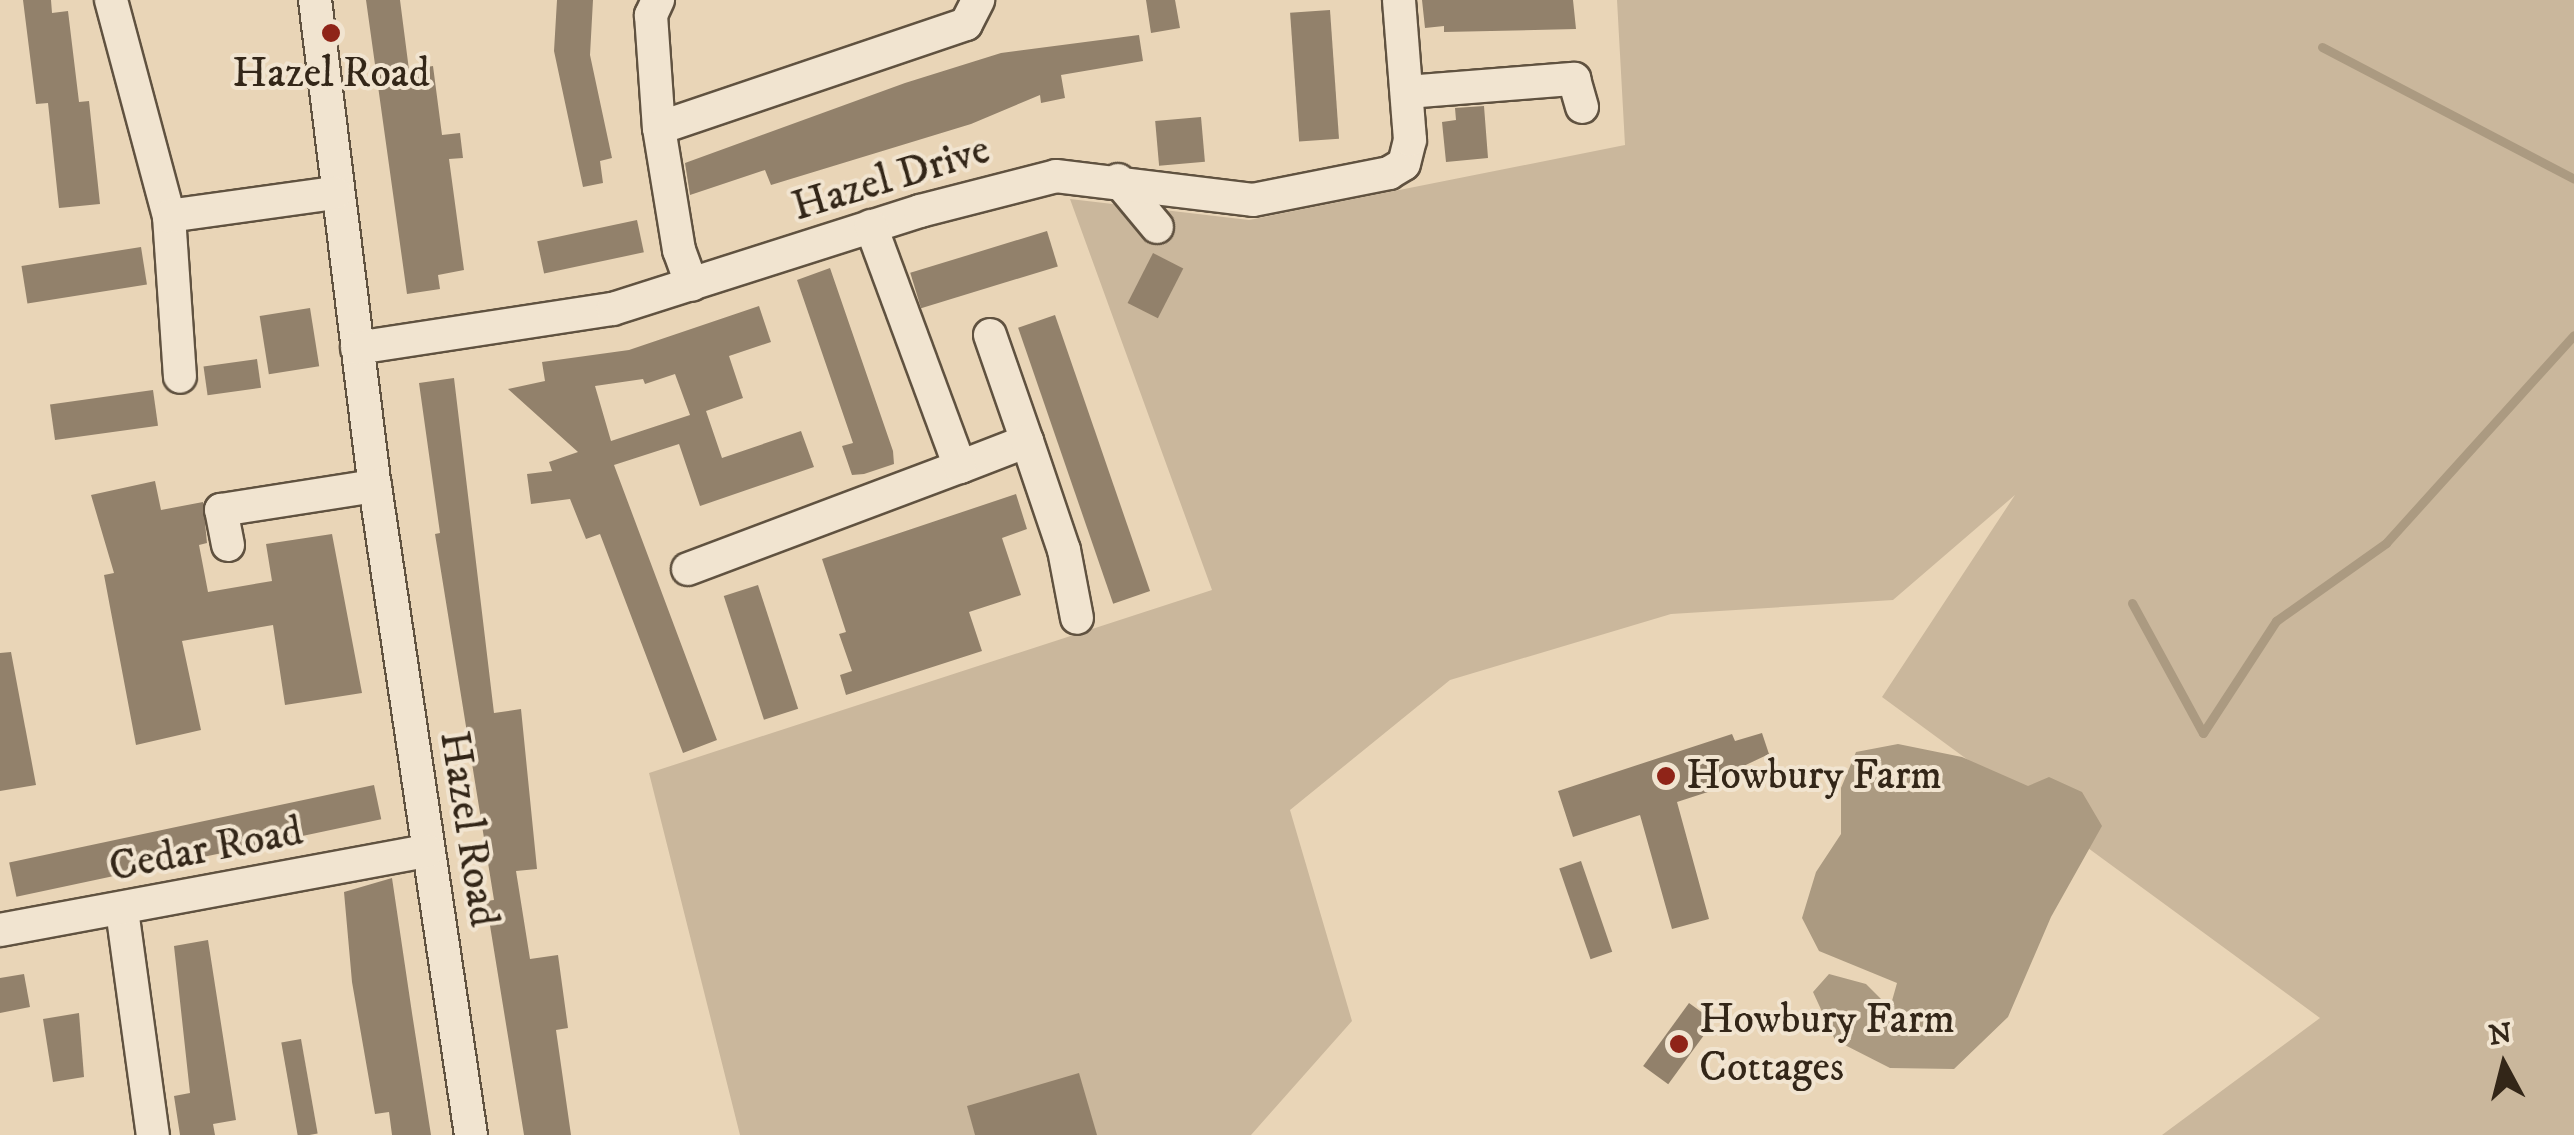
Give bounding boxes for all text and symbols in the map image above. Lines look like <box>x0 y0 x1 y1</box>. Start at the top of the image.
marker: Hazel Road <box>320 22 342 44</box>
place label: Hazel Road <box>232 49 430 99</box>
street label: Hazel Drive <box>786 125 996 233</box>
street label: Hazel Road <box>428 728 508 930</box>
place label: Howbury Farm <box>1686 751 1942 801</box>
marker: Howbury Farm <box>1655 765 1677 787</box>
street label: Cedar Road <box>105 807 307 893</box>
place label: Howbury Farm Cottages <box>1699 995 1955 1094</box>
north arrow <box>2454 1015 2554 1115</box>
text: N <box>2487 1016 2514 1053</box>
marker: Howbury Farm Cottages <box>1668 1033 1690 1055</box>

